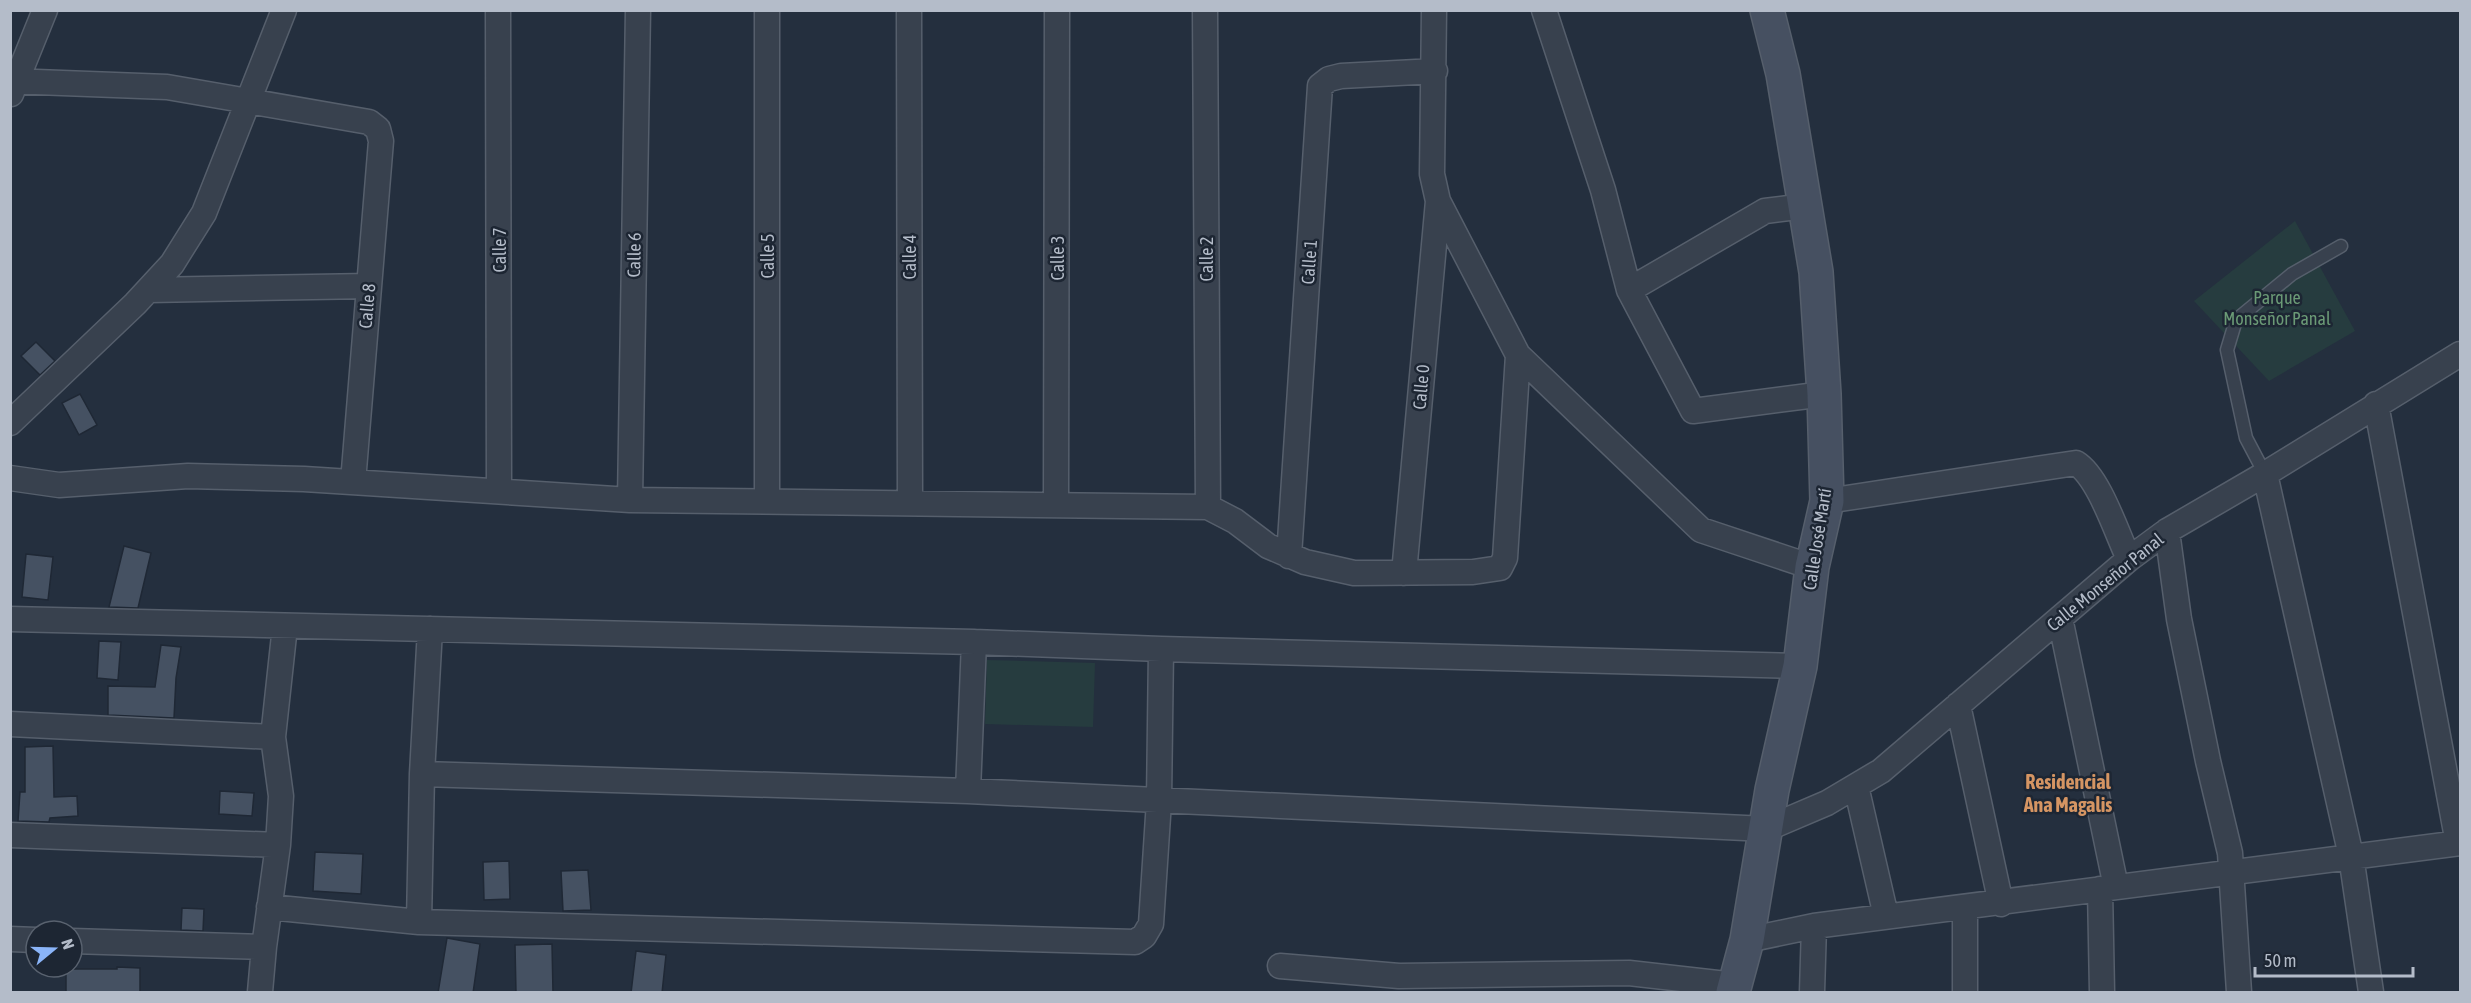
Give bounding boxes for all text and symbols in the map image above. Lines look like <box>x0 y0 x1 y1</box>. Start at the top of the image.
street label: Calle 7 <box>489 228 510 272</box>
street label: Calle 6 <box>623 232 645 278</box>
street label: Calle 5 <box>757 234 778 278</box>
street label: Calle 4 <box>899 235 920 279</box>
street label: Calle 3 <box>1047 236 1068 280</box>
street label: Calle 2 <box>1196 237 1217 281</box>
street label: Calle 1 <box>1297 239 1321 285</box>
street label: Calle 8 <box>355 283 379 329</box>
park label: Parque Monseñor Panal <box>2223 287 2331 329</box>
street label: Calle 0 <box>1409 364 1433 410</box>
street label: Calle José Martí <box>1799 487 1835 591</box>
street label: Calle Monseñor Panal <box>2042 528 2168 635</box>
district label: Residencial Ana Magalis <box>2023 770 2112 816</box>
north arrow <box>24 919 84 979</box>
text: N <box>58 937 78 952</box>
scale bar <box>2255 940 2412 978</box>
text: 50 m <box>2264 950 2296 971</box>

